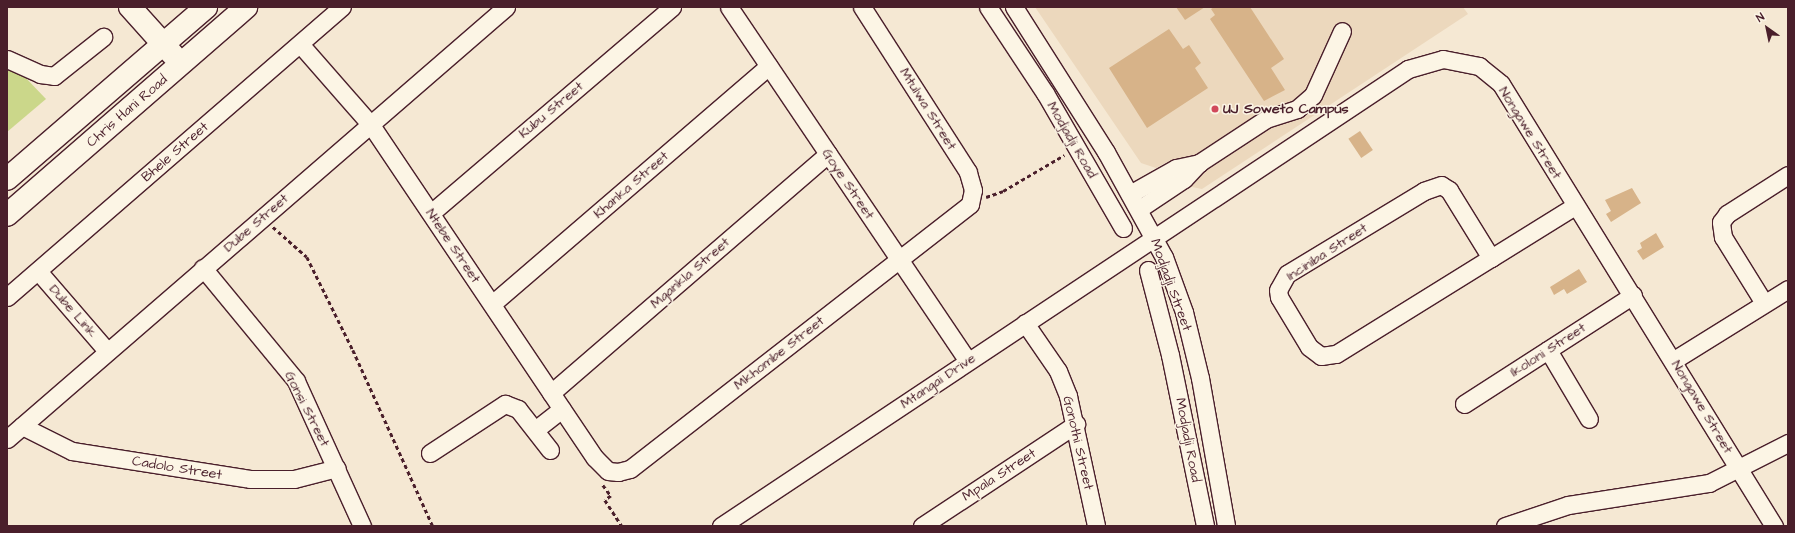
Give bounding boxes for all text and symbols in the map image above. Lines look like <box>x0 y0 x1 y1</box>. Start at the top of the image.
north arrow <box>1747 8 1787 48</box>
text: N <box>1753 9 1767 26</box>
street label: Mtulwa Street <box>896 65 960 153</box>
street label: Chris Hani Road <box>83 71 171 151</box>
street label: Kubu Street <box>515 78 587 142</box>
street label: Nongawe Street <box>1495 84 1565 182</box>
street label: Modjadji Road <box>1043 99 1101 181</box>
place label: UJ Soweto Campus <box>1223 101 1349 117</box>
marker: UJ Soweto Campus <box>1210 104 1220 114</box>
street label: Bhele Street <box>138 118 212 186</box>
street label: Goye Street <box>818 145 878 223</box>
street label: Khanka Street <box>590 148 672 222</box>
street label: Dube Street <box>220 190 292 256</box>
street label: Ntebe Street <box>422 206 484 286</box>
street label: Inciniba Street <box>1283 220 1371 284</box>
street label: Mgankla Street <box>647 234 733 312</box>
street label: Modjadji Street <box>1147 237 1195 333</box>
street label: Dube Link <box>45 281 101 341</box>
street label: Mkhombe Street <box>730 312 828 394</box>
street label: Ikoloni Street <box>1507 319 1589 381</box>
street label: Mtangai Drive <box>897 350 979 412</box>
street label: Nongawe Street <box>1668 357 1736 457</box>
street label: Gonsi Street <box>281 368 333 450</box>
street label: Gonothi Street <box>1059 394 1097 492</box>
street label: Modjadji Road <box>1172 396 1204 484</box>
street label: Mpala Street <box>959 445 1039 505</box>
street label: Cadolo Street <box>131 453 223 483</box>

